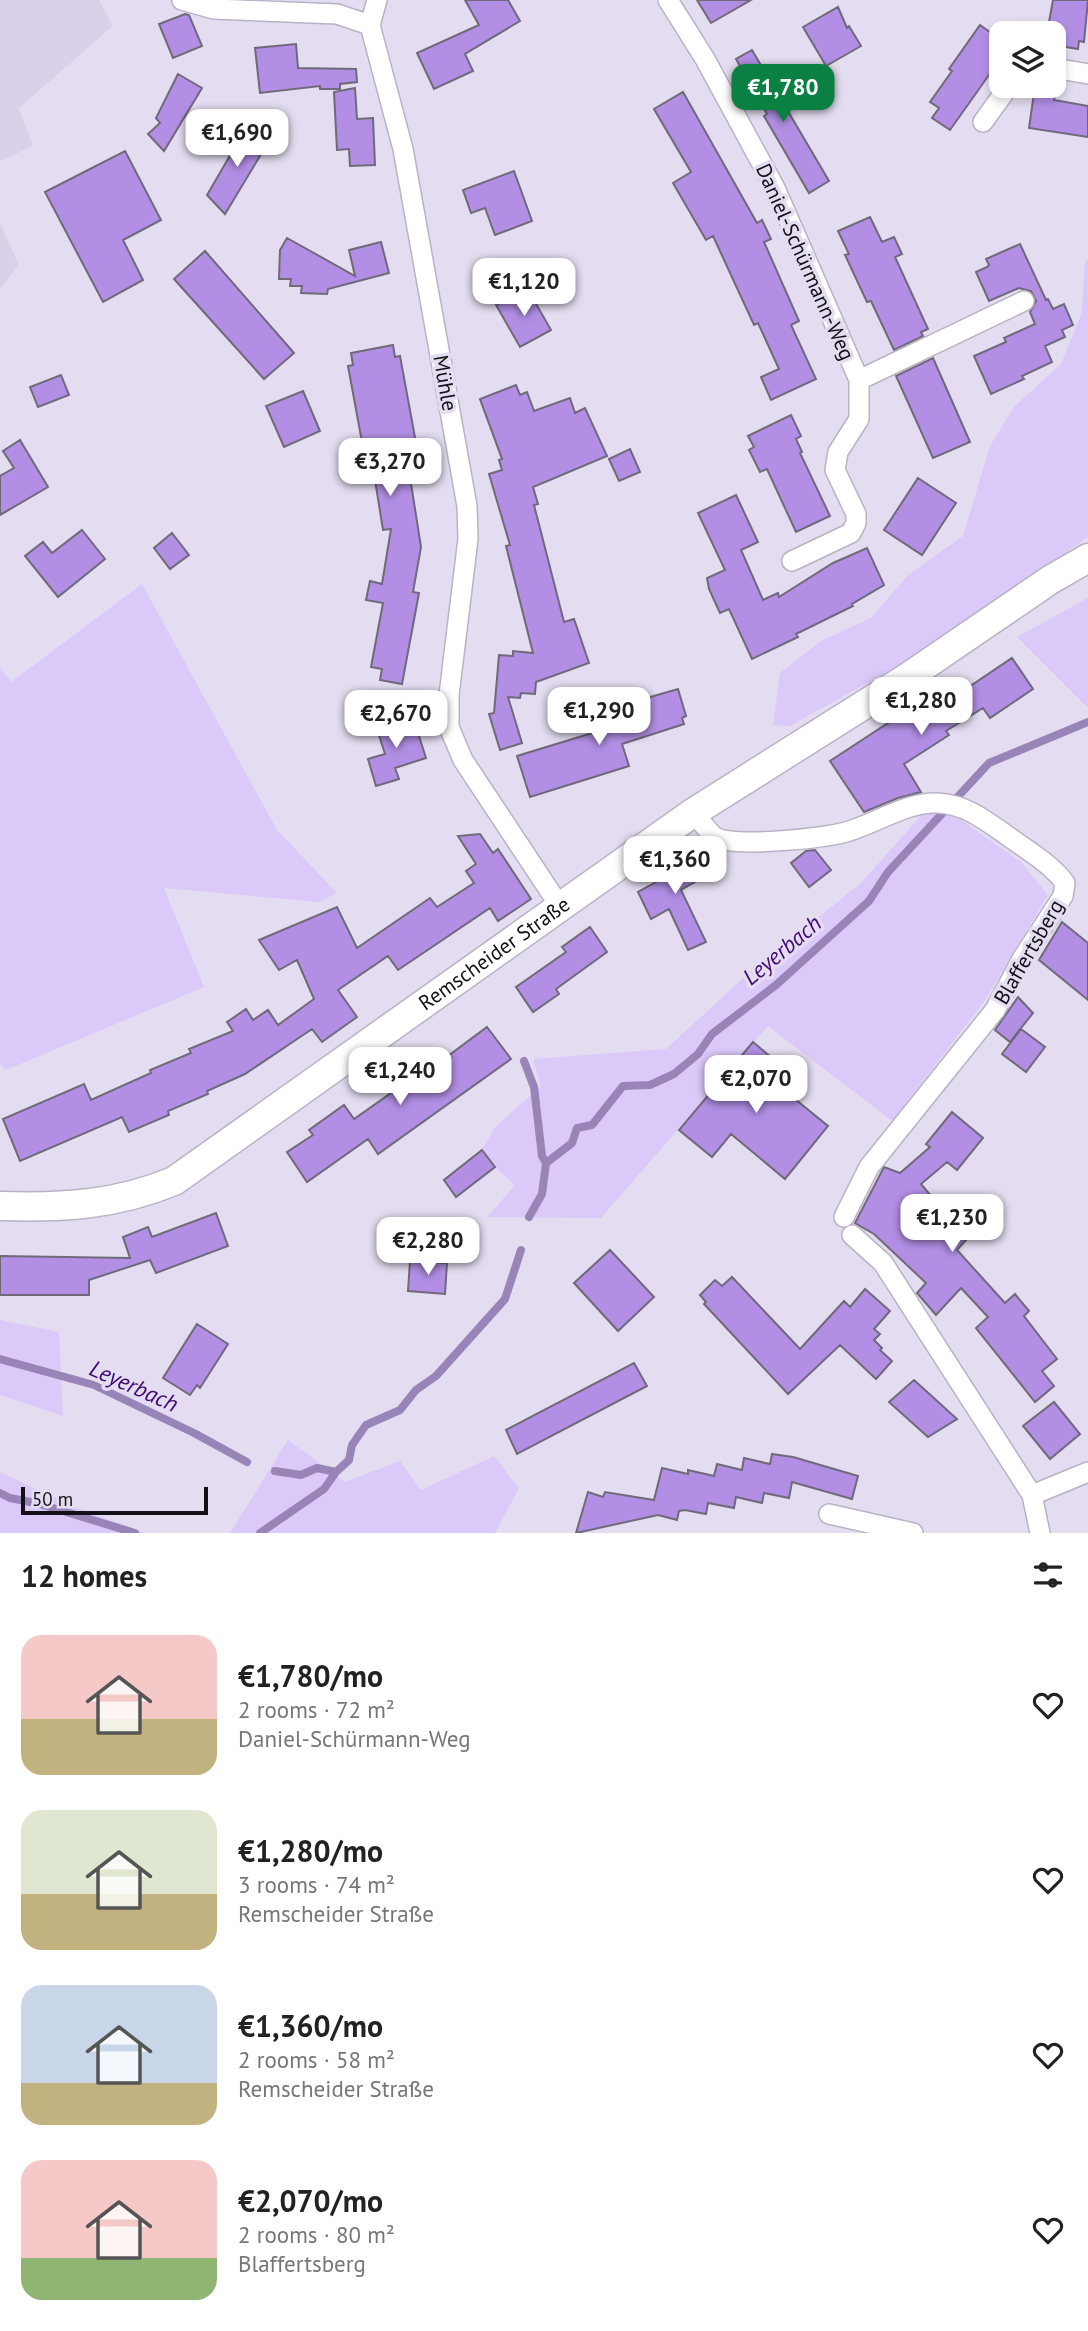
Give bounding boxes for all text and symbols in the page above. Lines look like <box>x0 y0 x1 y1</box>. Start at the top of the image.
map controls <box>989 21 1066 98</box>
button: layers <box>989 21 1066 98</box>
pin: €1,780 <box>726 64 840 124</box>
text: €1,780 <box>747 72 819 101</box>
pin: €1,690 <box>180 110 294 169</box>
text: €1,690 <box>201 117 273 146</box>
street label: Daniel-Schürmann-Weg <box>750 159 861 364</box>
pin: €1,120 <box>467 258 581 318</box>
text: €1,120 <box>488 266 560 295</box>
street label: Mühle <box>427 353 464 413</box>
pin: €3,270 <box>333 438 447 498</box>
text: €3,270 <box>354 446 426 475</box>
pin: €1,280 <box>864 678 978 737</box>
text: €1,280 <box>885 685 957 714</box>
pin: €1,290 <box>542 688 656 747</box>
pin: €2,670 <box>339 690 453 750</box>
text: €1,290 <box>563 695 635 724</box>
text: €2,670 <box>360 698 432 727</box>
pin: €1,360 <box>618 836 732 896</box>
text: €1,360 <box>639 844 711 873</box>
street label: Remscheider Straße <box>413 890 575 1016</box>
street label: Blaffertsberg <box>988 894 1069 1009</box>
water label: Leyerbach <box>736 908 827 991</box>
pin: €1,240 <box>343 1048 457 1107</box>
text: €1,240 <box>364 1055 436 1084</box>
pin: €2,070 <box>699 1056 813 1115</box>
text: €2,070 <box>720 1063 792 1092</box>
pin: €1,230 <box>895 1194 1009 1254</box>
text: €1,230 <box>916 1202 988 1231</box>
pin: €2,280 <box>371 1218 485 1277</box>
text: €2,280 <box>392 1225 464 1254</box>
water label: Leyerbach <box>85 1353 183 1418</box>
scale bar <box>21 1484 208 1516</box>
text: 50 m <box>32 1487 73 1511</box>
text: 12 homes <box>21 1556 147 1595</box>
icon: filters <box>1029 1556 1067 1594</box>
text: €1,780/mo <box>238 1656 383 1695</box>
icon: home <box>77 1663 161 1747</box>
icon: heart <box>1029 1686 1067 1724</box>
text: 2 rooms · 72 m² <box>238 1695 395 1724</box>
text: Daniel-Schürmann-Weg <box>238 1724 471 1753</box>
text: €1,280/mo <box>238 1831 383 1870</box>
icon: home <box>77 1838 161 1922</box>
icon: heart <box>1029 1861 1067 1899</box>
text: 3 rooms · 74 m² <box>238 1870 395 1899</box>
text: Remscheider Straße <box>238 1899 434 1928</box>
text: €1,360/mo <box>238 2006 383 2045</box>
icon: home <box>77 2013 161 2097</box>
icon: heart <box>1029 2036 1067 2074</box>
text: 2 rooms · 58 m² <box>238 2045 395 2074</box>
text: Remscheider Straße <box>238 2074 434 2103</box>
text: €2,070/mo <box>238 2181 383 2220</box>
icon: home <box>77 2188 161 2272</box>
icon: heart <box>1029 2211 1067 2249</box>
text: 2 rooms · 80 m² <box>238 2220 395 2249</box>
text: Blaffertsberg <box>238 2249 366 2278</box>

